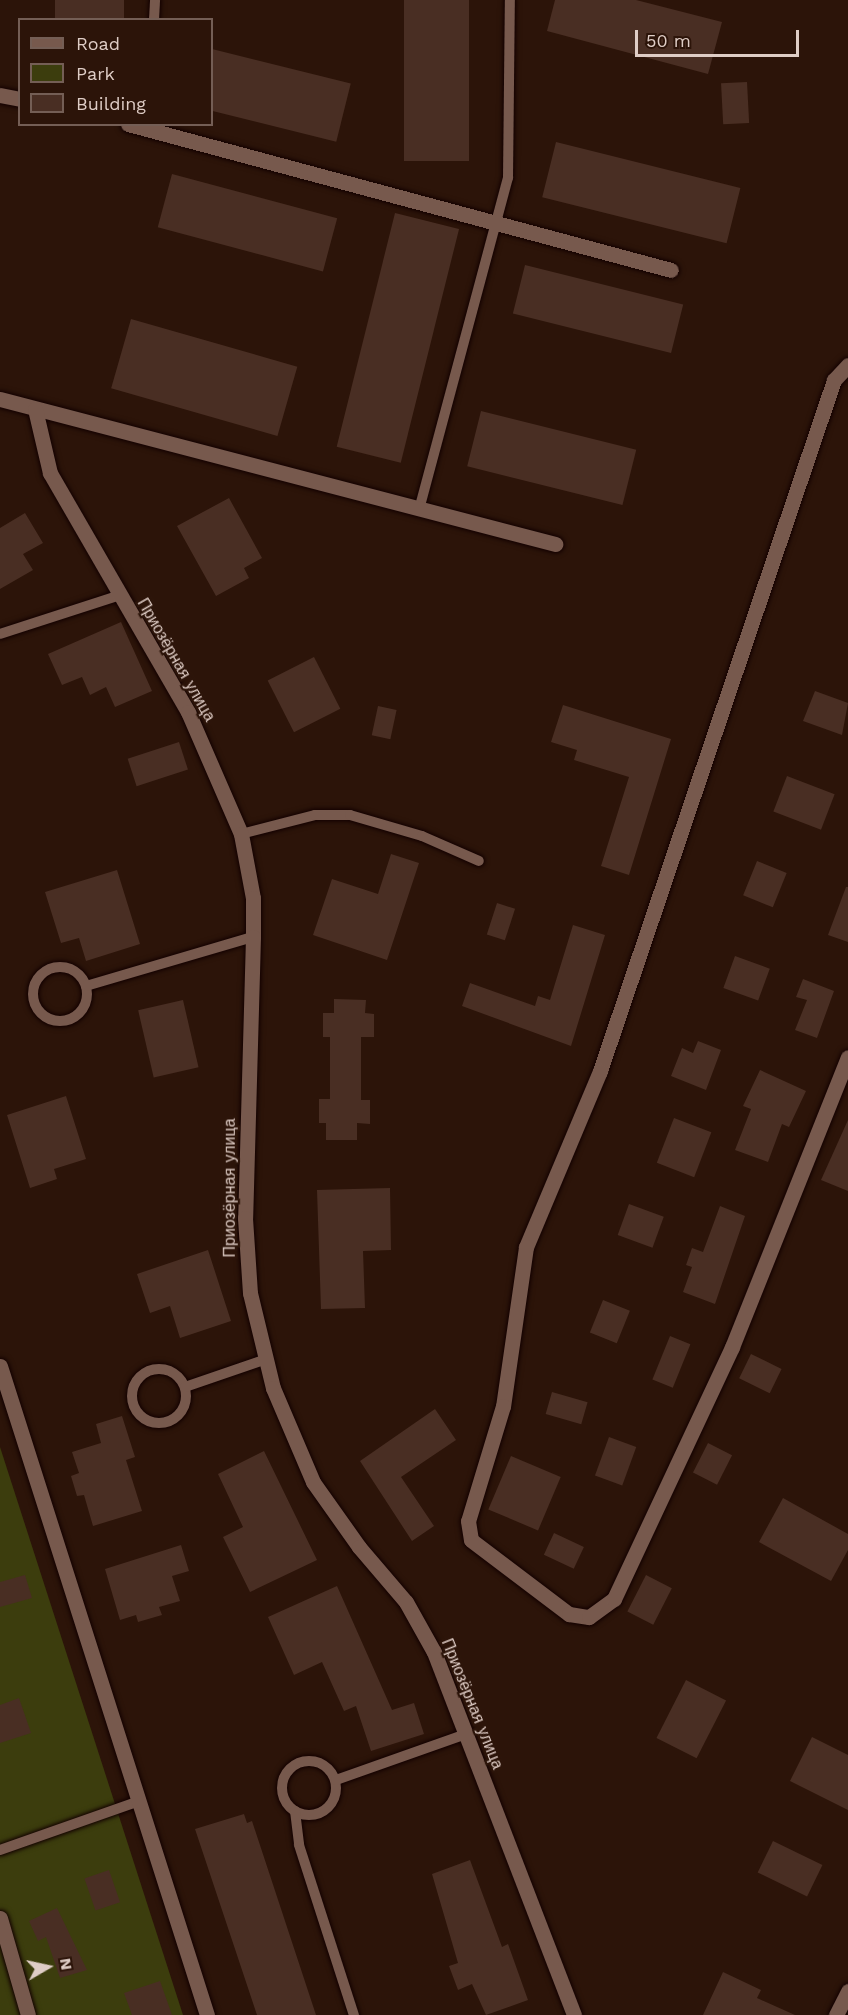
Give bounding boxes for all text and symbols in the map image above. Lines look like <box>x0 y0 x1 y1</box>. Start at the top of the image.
legend <box>18 18 213 126</box>
scale bar <box>638 18 802 56</box>
text: 50 m <box>646 30 691 51</box>
text: Road <box>76 33 120 54</box>
text: Park <box>76 63 115 84</box>
text: Building <box>76 93 146 114</box>
street label: Приозёрная улица <box>133 595 219 725</box>
street label: Приозёрная улица <box>220 1118 240 1258</box>
street label: Приозёрная улица <box>437 1636 507 1772</box>
north arrow <box>18 1937 78 1997</box>
text: N <box>56 1957 77 1971</box>

